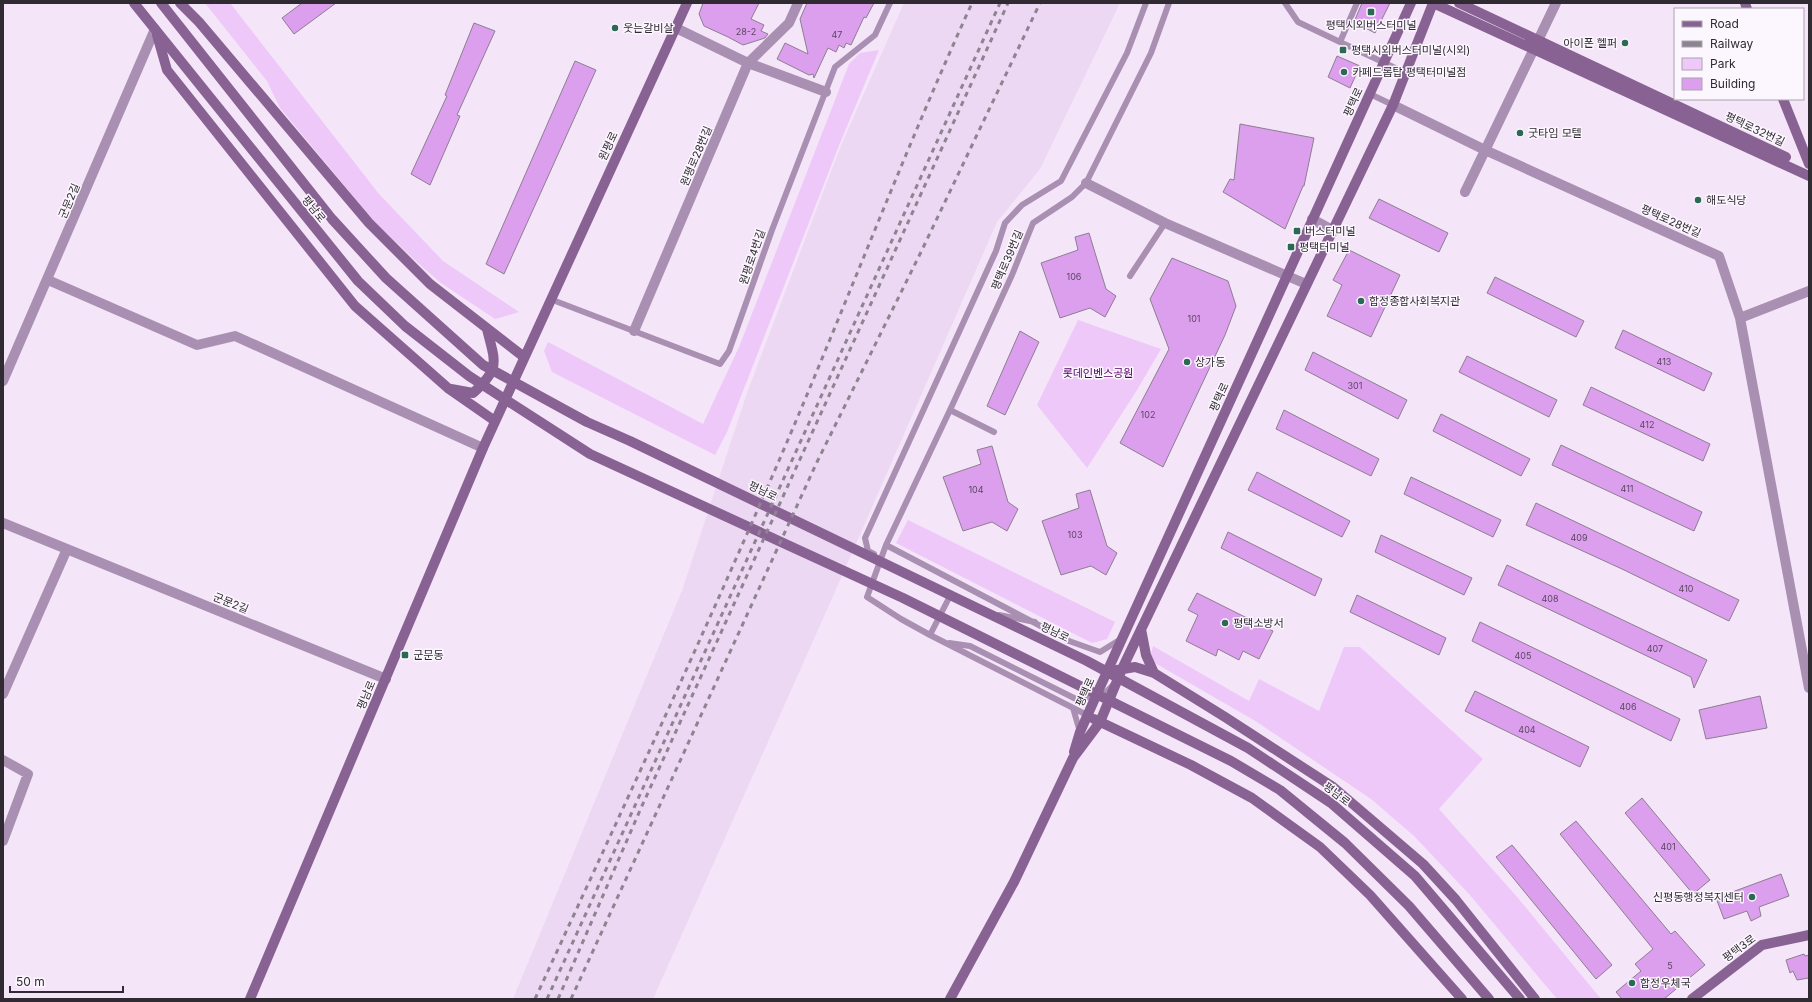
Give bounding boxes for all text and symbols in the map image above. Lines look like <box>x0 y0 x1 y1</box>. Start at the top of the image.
marker: 평택시외버스터미널 <box>1366 7 1376 17</box>
legend <box>1674 8 1804 100</box>
text: Road <box>1710 16 1739 31</box>
place label: 평택시외버스터미널 <box>1325 18 1417 32</box>
place label: 웃는갈비살 <box>623 21 674 35</box>
marker: 웃는갈비살 <box>610 23 620 33</box>
house number: 28-2 <box>736 26 756 37</box>
house number: 47 <box>832 29 842 40</box>
place label: 아이폰 헬퍼 <box>1563 36 1617 50</box>
text: Railway <box>1710 36 1754 51</box>
marker: 아이폰 헬퍼 <box>1620 38 1630 48</box>
place label: 평택시외버스터미널(시외) <box>1351 43 1470 57</box>
marker: 평택시외버스터미널(시외) <box>1338 45 1348 55</box>
text: Park <box>1710 56 1736 71</box>
place label: 카페드롭탑 평택터미널점 <box>1352 65 1466 79</box>
marker: 카페드롭탑 평택터미널점 <box>1339 67 1349 77</box>
text: Building <box>1710 76 1755 91</box>
street label: 평택로 <box>1340 85 1366 119</box>
street label: 평택로32번길 <box>1723 109 1787 149</box>
street label: 원평로28번길 <box>677 124 715 188</box>
place label: 굿타임 모텔 <box>1528 126 1582 140</box>
marker: 굿타임 모텔 <box>1515 128 1525 138</box>
street label: 원평로 <box>595 129 621 163</box>
street label: 군문2길 <box>55 181 83 221</box>
street label: 평남로 <box>299 193 329 225</box>
place label: 해도식당 <box>1706 193 1746 207</box>
marker: 해도식당 <box>1693 195 1703 205</box>
street label: 평택로28번길 <box>1639 202 1703 240</box>
place label: 버스터미널 <box>1305 224 1356 238</box>
marker: 버스터미널 <box>1292 226 1302 236</box>
street label: 원평로4번길 <box>736 227 768 287</box>
street label: 평택로39번길 <box>988 228 1026 292</box>
place label: 평택터미널 <box>1299 240 1350 254</box>
marker: 평택터미널 <box>1286 242 1296 252</box>
house number: 106 <box>1067 271 1082 282</box>
place label: 합정종합사회복지관 <box>1369 294 1460 308</box>
marker: 합정종합사회복지관 <box>1356 296 1366 306</box>
house number: 101 <box>1188 313 1201 324</box>
place label: 상가동 <box>1195 355 1225 369</box>
house number: 413 <box>1657 356 1672 367</box>
marker: 상가동 <box>1182 357 1192 367</box>
park label: 롯데인벤스공원 <box>1063 366 1133 380</box>
street label: 평택로 <box>1206 380 1232 414</box>
house number: 301 <box>1348 380 1362 391</box>
house number: 102 <box>1141 409 1155 420</box>
house number: 412 <box>1640 419 1654 430</box>
street label: 평남로 <box>746 478 780 504</box>
house number: 411 <box>1621 483 1633 494</box>
house number: 104 <box>968 484 984 495</box>
house number: 103 <box>1068 529 1083 540</box>
house number: 409 <box>1570 532 1588 543</box>
house number: 410 <box>1679 583 1694 594</box>
street label: 군문2길 <box>211 590 251 616</box>
house number: 408 <box>1541 593 1559 604</box>
place label: 평택소방서 <box>1233 616 1284 630</box>
marker: 평택소방서 <box>1220 618 1230 628</box>
street label: 평남로 <box>1038 619 1072 645</box>
house number: 407 <box>1647 643 1663 654</box>
place label: 군문동 <box>413 648 443 662</box>
marker: 군문동 <box>400 650 410 660</box>
house number: 405 <box>1515 650 1531 661</box>
street label: 평택로 <box>1072 675 1098 709</box>
street label: 평남로 <box>354 678 378 712</box>
house number: 406 <box>1619 701 1637 712</box>
house number: 404 <box>1518 724 1536 735</box>
street label: 평남로 <box>1321 779 1353 809</box>
house number: 401 <box>1660 841 1676 852</box>
place label: 신평동행정복지센터 <box>1653 890 1744 904</box>
marker: 신평동행정복지센터 <box>1747 892 1757 902</box>
street label: 평택3로 <box>1720 931 1758 965</box>
house number: 5 <box>1667 960 1673 971</box>
scale bar <box>10 968 123 994</box>
text: 50 m <box>16 974 45 989</box>
place label: 합정우체국 <box>1640 976 1691 990</box>
marker: 합정우체국 <box>1627 978 1637 988</box>

